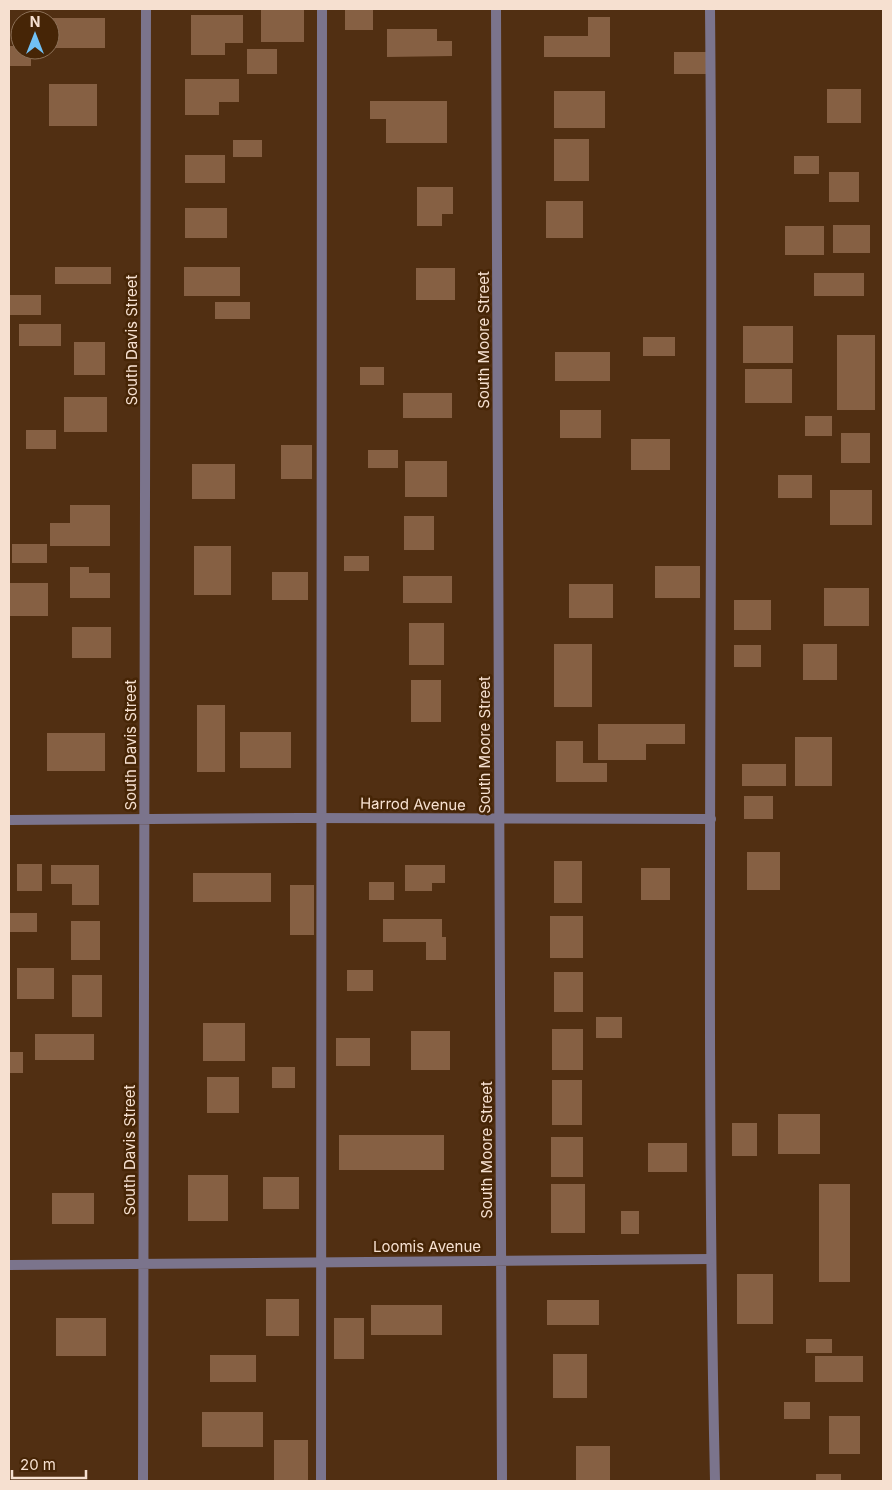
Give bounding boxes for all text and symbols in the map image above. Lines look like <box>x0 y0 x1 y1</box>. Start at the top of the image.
north arrow <box>10 10 60 60</box>
text: N <box>30 13 40 30</box>
street label: South Moore Street <box>474 271 493 409</box>
street label: South Davis Street <box>122 274 141 406</box>
street label: South Moore Street <box>475 676 494 814</box>
street label: South Davis Street <box>121 679 140 811</box>
street label: Harrod Avenue <box>360 794 466 814</box>
street label: South Moore Street <box>477 1081 496 1219</box>
street label: South Davis Street <box>120 1084 139 1216</box>
street label: Loomis Avenue <box>373 1237 481 1256</box>
scale bar <box>12 1448 86 1480</box>
text: 20 m <box>20 1455 56 1474</box>

